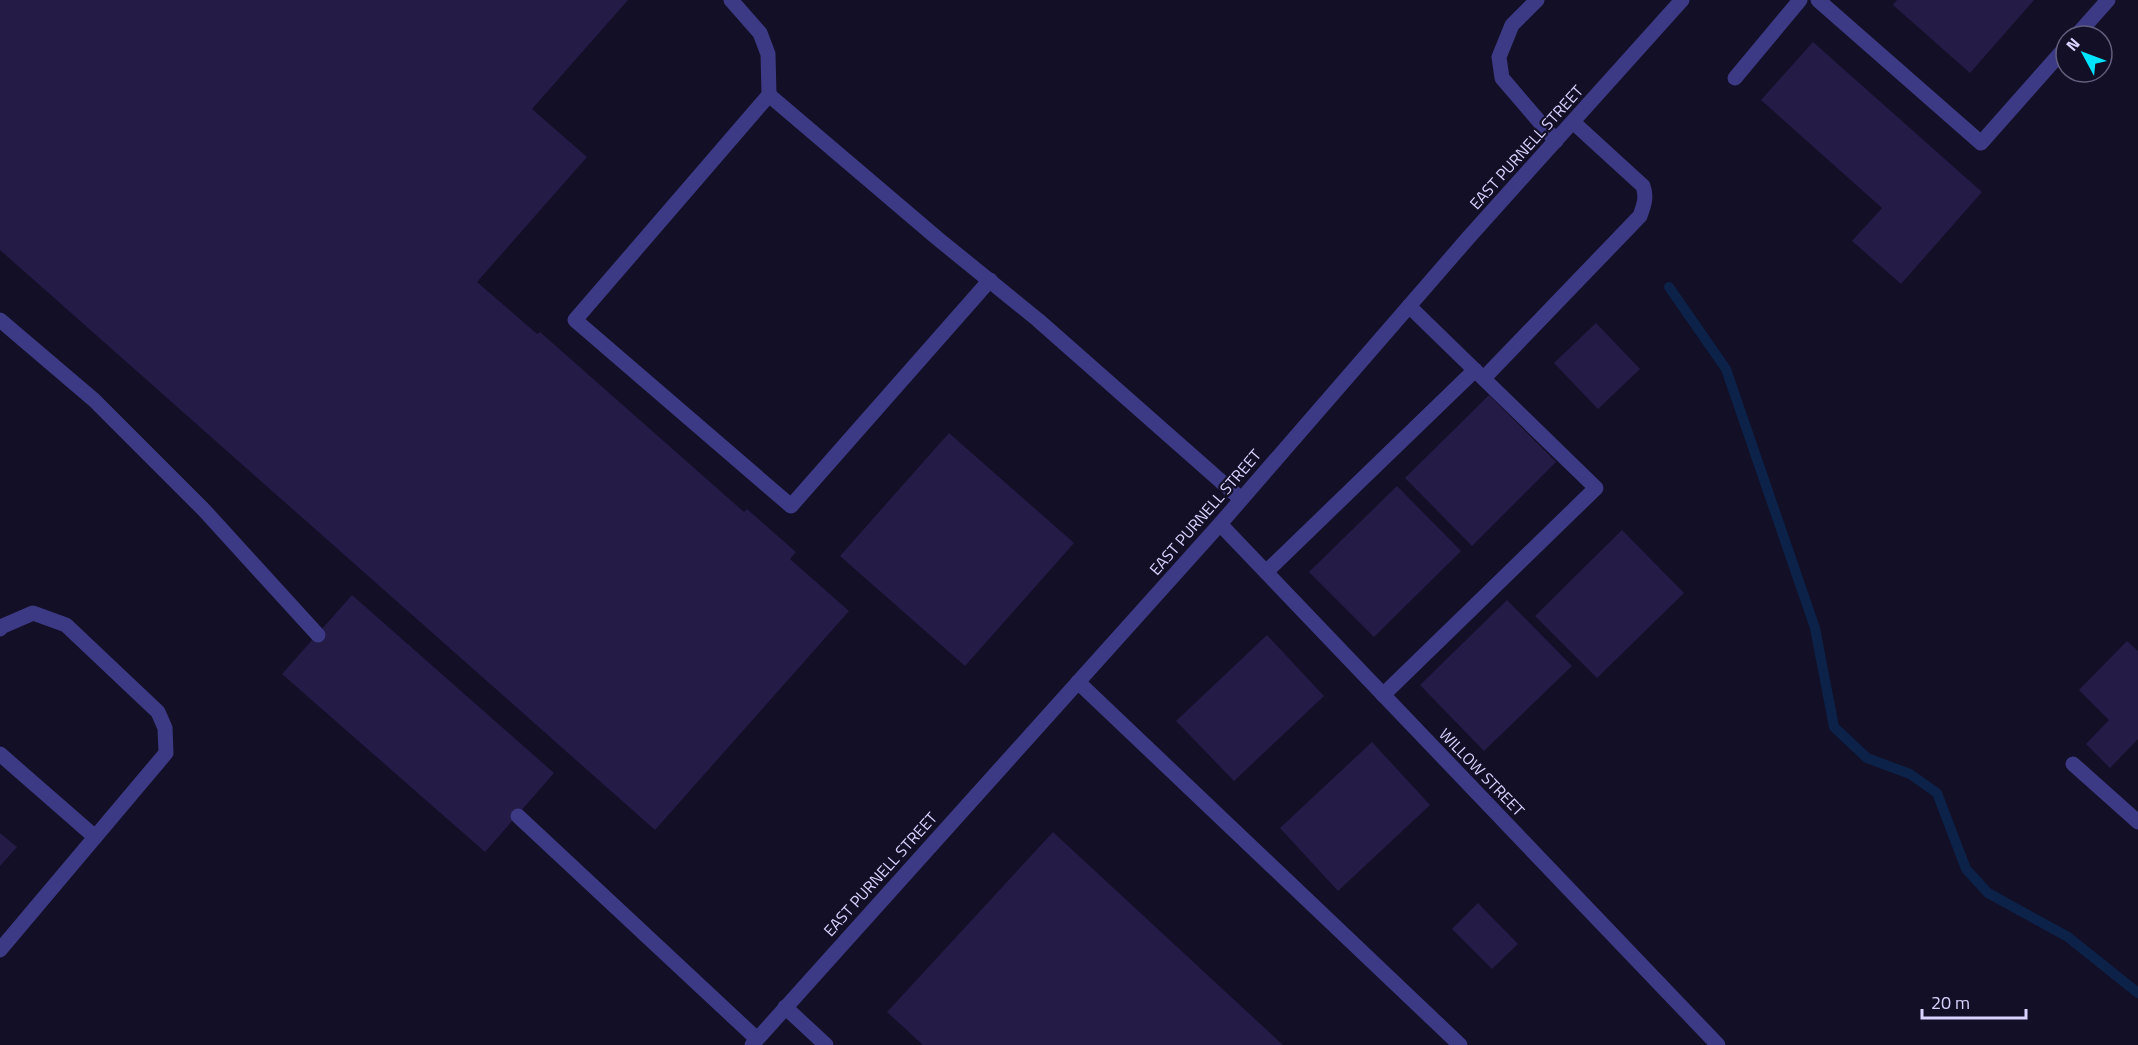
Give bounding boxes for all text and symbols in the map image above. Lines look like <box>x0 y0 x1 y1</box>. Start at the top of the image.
north arrow <box>2054 24 2114 84</box>
text: N <box>2060 32 2085 56</box>
street label: EAST PURNELL STREET <box>1464 79 1589 215</box>
street label: EAST PURNELL STREET <box>1143 443 1267 580</box>
street label: WILLOW STREET <box>1434 723 1531 822</box>
street label: EAST PURNELL STREET <box>818 806 943 942</box>
scale bar <box>1922 982 2026 1020</box>
text: 20 m <box>1931 989 1970 1016</box>

